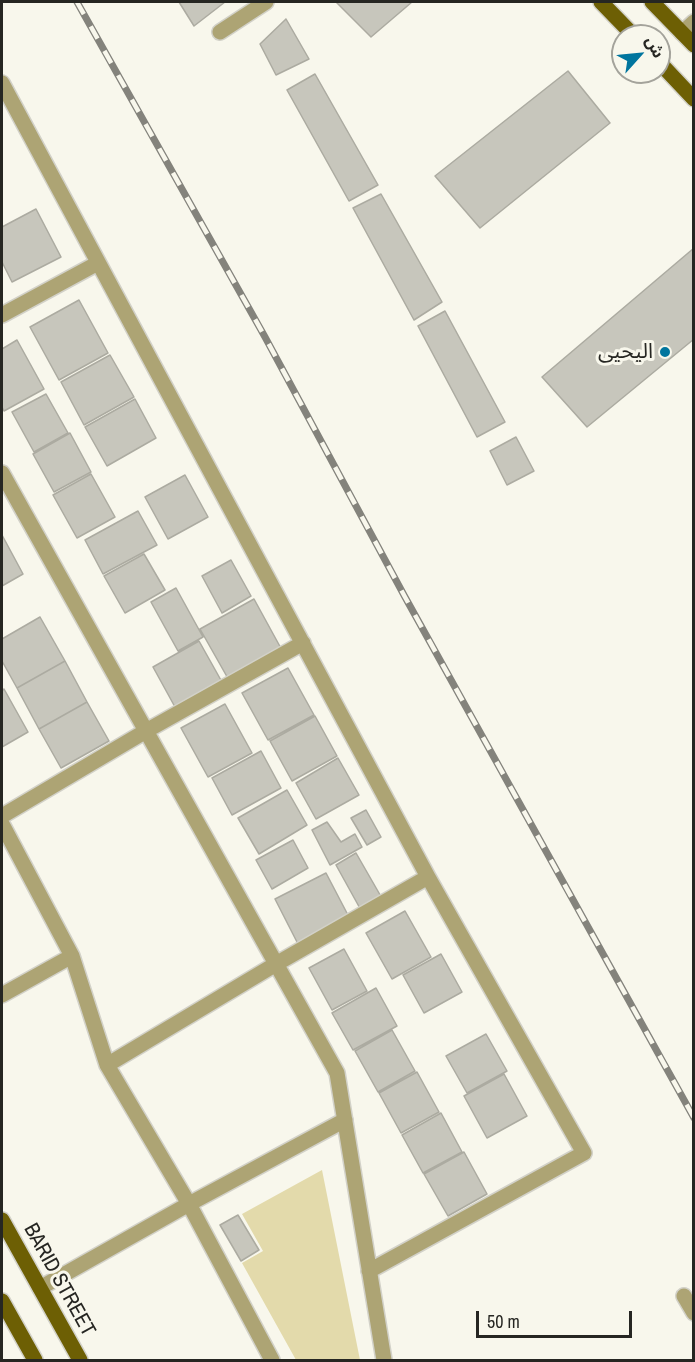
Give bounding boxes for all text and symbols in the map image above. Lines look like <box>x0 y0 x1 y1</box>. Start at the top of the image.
north arrow <box>611 24 671 84</box>
text: ش <box>640 32 670 61</box>
place label: اليحيى <box>598 339 653 365</box>
marker: اليحيى <box>658 345 672 359</box>
street label: BARID STREET <box>18 1219 100 1341</box>
scale bar <box>479 1299 635 1337</box>
text: 50 m <box>487 1309 520 1334</box>

